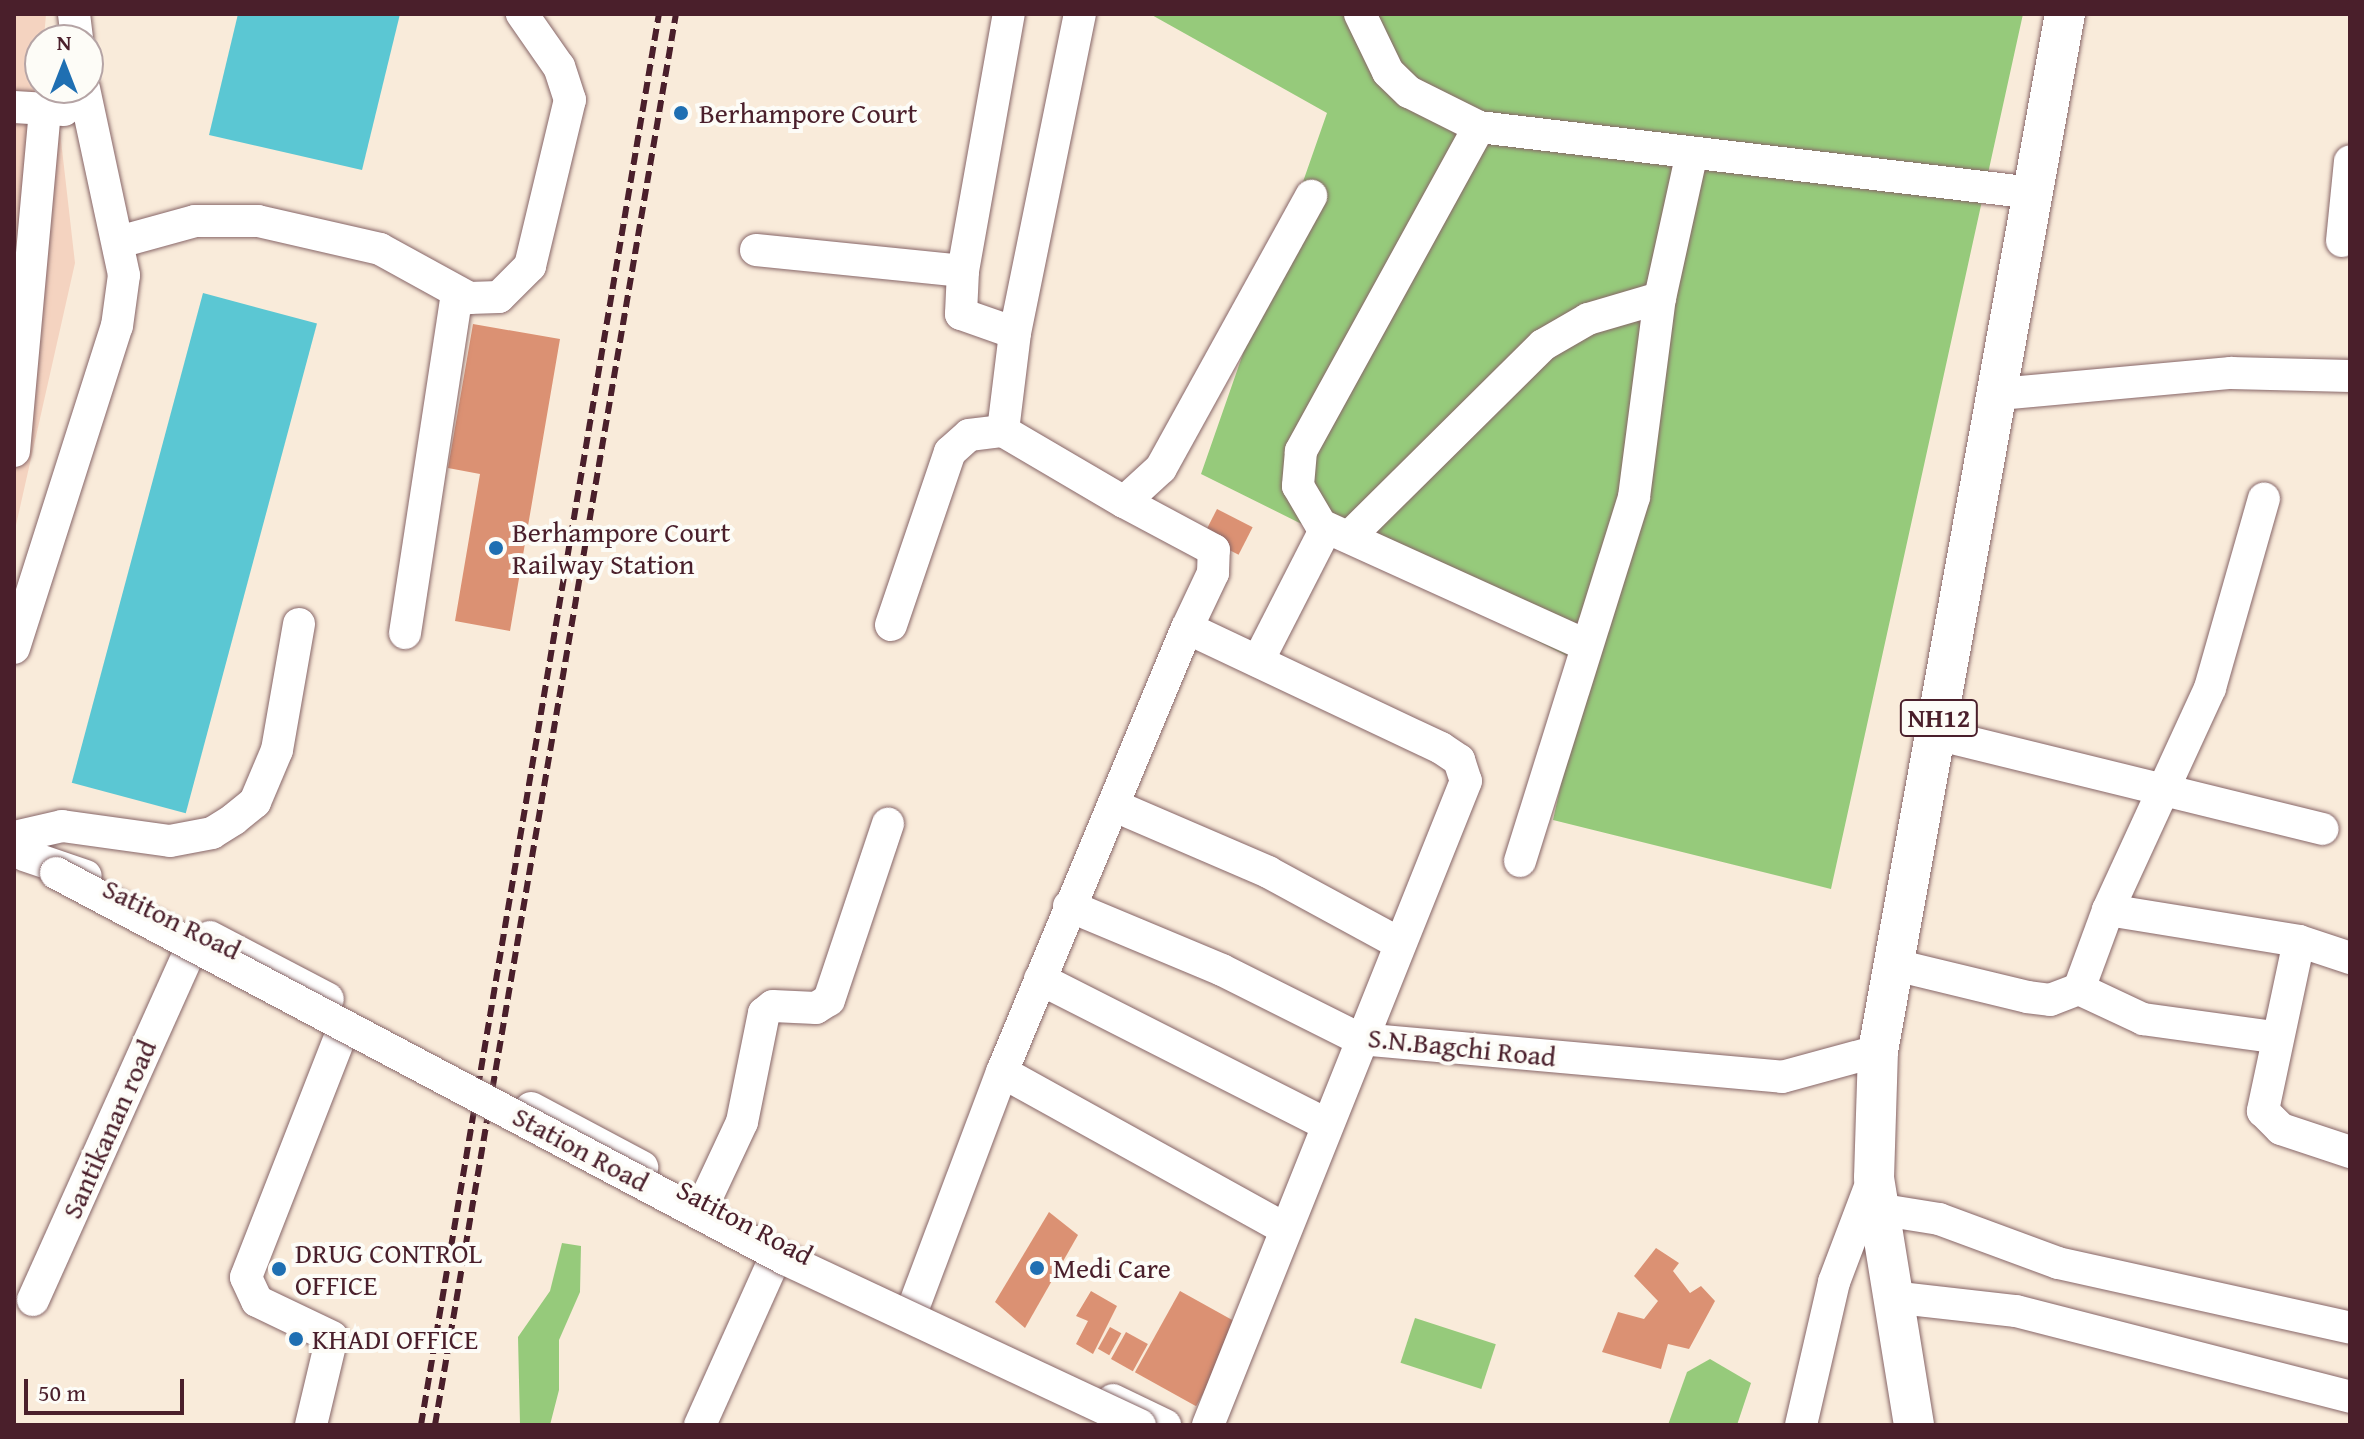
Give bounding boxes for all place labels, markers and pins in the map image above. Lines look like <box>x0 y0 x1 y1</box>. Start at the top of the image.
place label: Berhampore Court <box>699 96 917 130</box>
marker: Berhampore Court <box>670 102 692 124</box>
place label: Berhampore Court Railway Station <box>512 515 730 581</box>
marker: Berhampore Court Railway Station <box>487 539 505 557</box>
place label: DRUG CONTROL OFFICE <box>295 1236 482 1302</box>
place label: Medi Care <box>1053 1251 1171 1285</box>
marker: Medi Care <box>1028 1259 1046 1277</box>
marker: DRUG CONTROL OFFICE <box>270 1260 288 1278</box>
place label: KHADI OFFICE <box>312 1322 478 1356</box>
marker: KHADI OFFICE <box>287 1330 305 1348</box>

